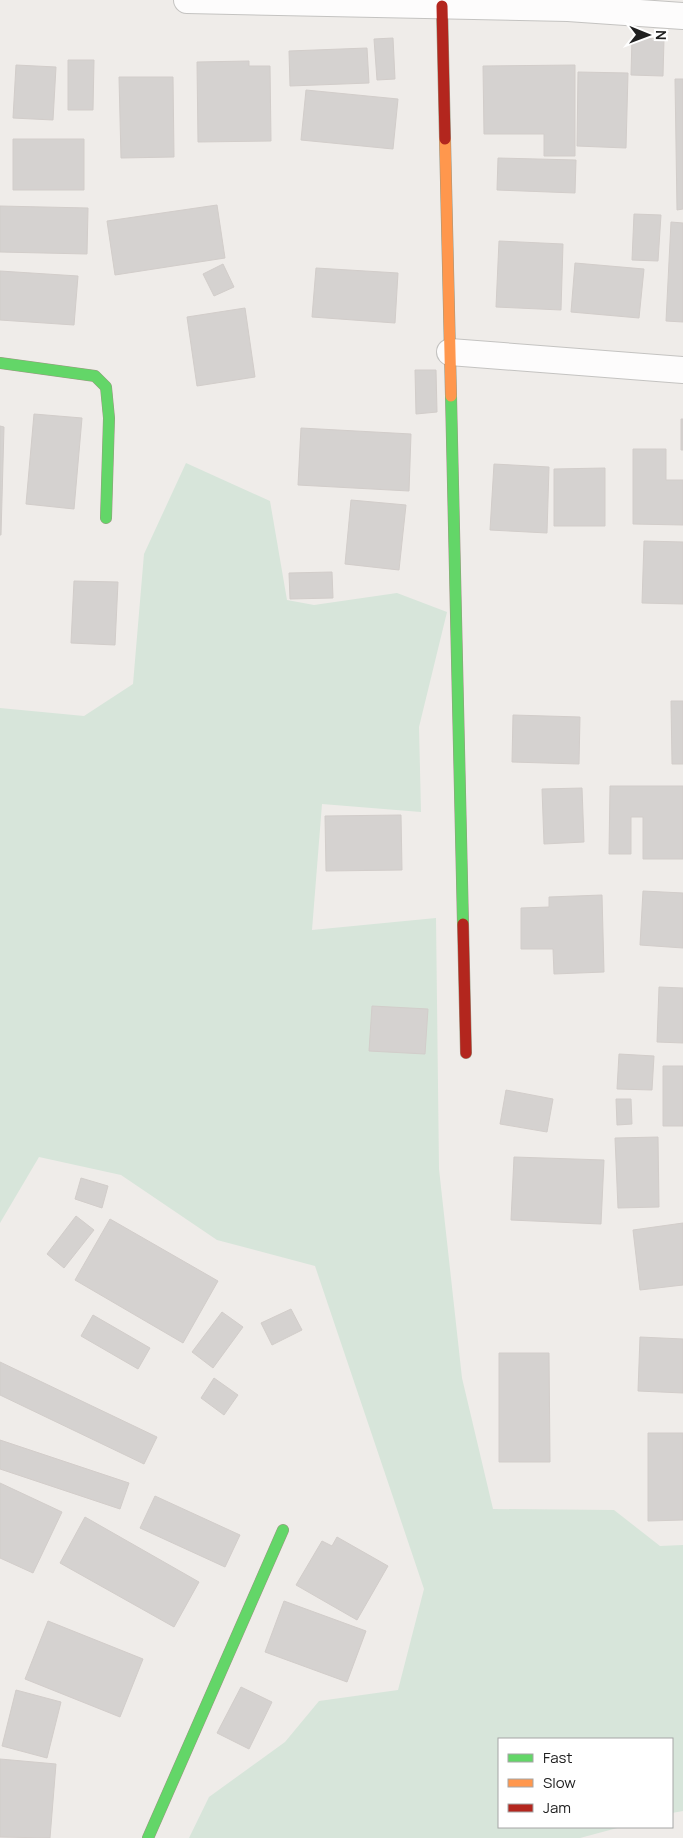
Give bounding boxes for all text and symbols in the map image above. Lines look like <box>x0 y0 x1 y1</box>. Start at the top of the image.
north arrow <box>623 10 673 60</box>
text: N <box>652 30 671 40</box>
legend <box>498 1738 673 1828</box>
text: Fast <box>543 1747 572 1768</box>
text: Slow <box>543 1772 576 1793</box>
text: Jam <box>543 1797 571 1818</box>

